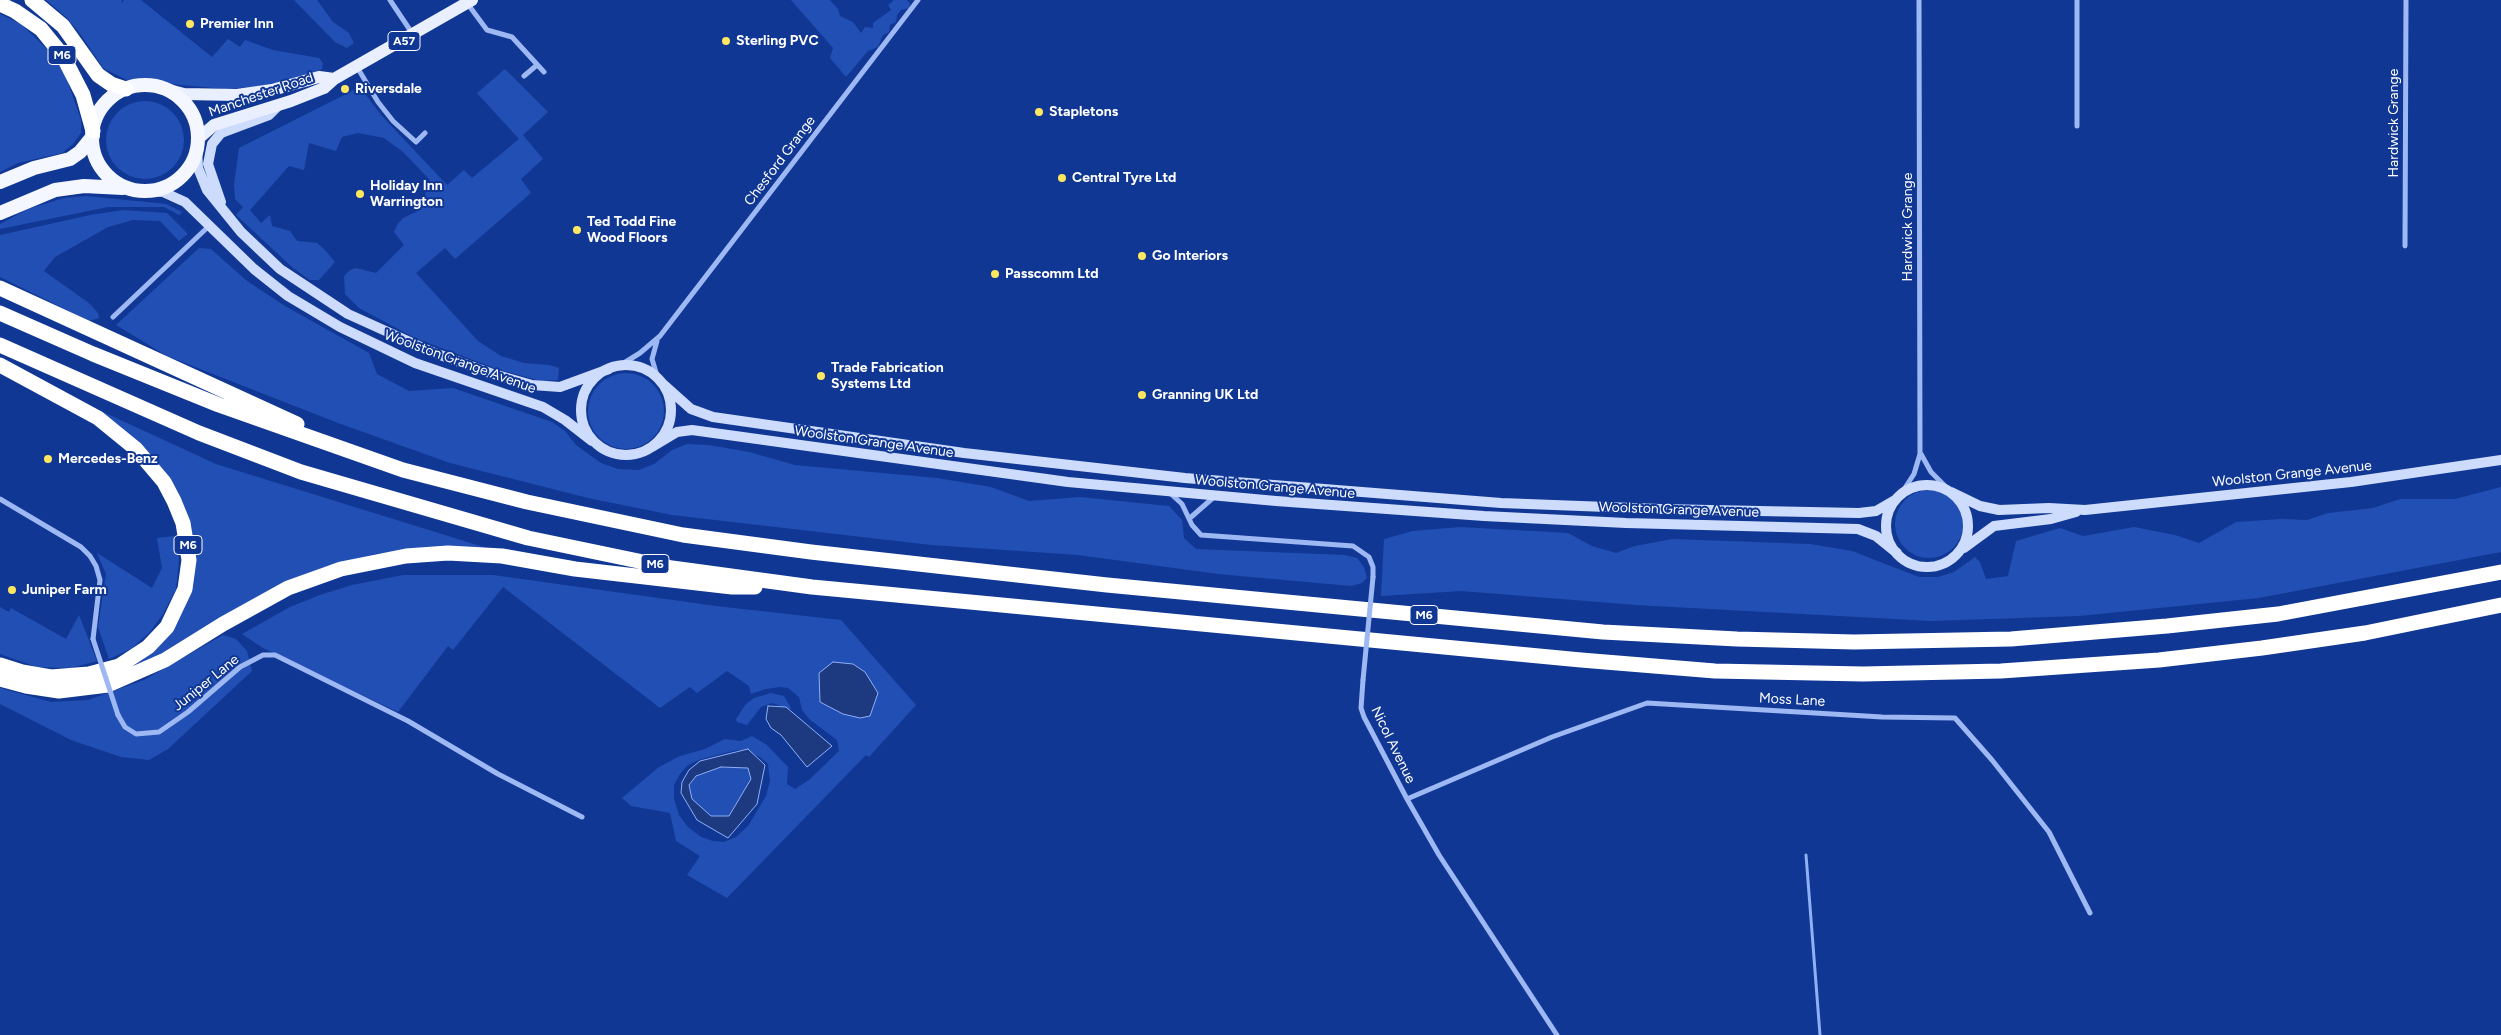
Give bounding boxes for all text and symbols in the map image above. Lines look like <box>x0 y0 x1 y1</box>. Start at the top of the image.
place label: Premier Inn <box>200 16 274 32</box>
marker: Premier Inn <box>184 18 196 30</box>
road number: A57 <box>388 31 420 50</box>
place label: Sterling PVC <box>736 33 819 49</box>
marker: Sterling PVC <box>720 35 732 47</box>
road number: M6 <box>48 46 76 64</box>
street label: Manchester Road <box>206 69 316 121</box>
street label: Hardwick Grange <box>2386 69 2402 177</box>
place label: Riversdale <box>355 81 422 97</box>
marker: Riversdale <box>339 83 351 95</box>
place label: Stapletons <box>1049 104 1118 120</box>
marker: Stapletons <box>1033 106 1045 118</box>
street label: Chesford Grange <box>741 113 819 209</box>
place label: Central Tyre Ltd <box>1072 170 1176 186</box>
marker: Central Tyre Ltd <box>1056 172 1068 184</box>
street label: Hardwick Grange <box>1900 173 1916 281</box>
place label: Holiday Inn Warrington <box>370 178 443 210</box>
marker: Holiday Inn Warrington <box>354 188 366 200</box>
place label: Ted Todd Fine Wood Floors <box>587 214 676 246</box>
marker: Ted Todd Fine Wood Floors <box>571 224 583 236</box>
place label: Go Interiors <box>1152 248 1228 264</box>
marker: Go Interiors <box>1136 250 1148 262</box>
place label: Passcomm Ltd <box>1005 266 1099 282</box>
marker: Passcomm Ltd <box>989 268 1001 280</box>
street label: Woolston Grange Avenue <box>382 327 538 397</box>
place label: Trade Fabrication Systems Ltd <box>831 360 944 392</box>
marker: Trade Fabrication Systems Ltd <box>815 370 827 382</box>
place label: Granning UK Ltd <box>1152 387 1258 403</box>
marker: Granning UK Ltd <box>1136 389 1148 401</box>
street label: Woolston Grange Avenue <box>793 423 955 461</box>
place label: Mercedes-Benz <box>58 451 158 467</box>
marker: Mercedes-Benz <box>42 453 54 465</box>
street label: Woolston Grange Avenue <box>2211 457 2373 491</box>
street label: Woolston Grange Avenue <box>1194 472 1356 502</box>
street label: Woolston Grange Avenue <box>1599 499 1759 521</box>
road number: M6 <box>174 536 202 554</box>
road number: M6 <box>641 554 669 574</box>
place label: Juniper Farm <box>22 582 107 598</box>
marker: Juniper Farm <box>6 584 18 596</box>
road number: M6 <box>1410 606 1438 624</box>
street label: Juniper Lane <box>170 651 242 715</box>
street label: Moss Lane <box>1758 690 1826 710</box>
street label: Nicol Avenue <box>1367 704 1419 786</box>

